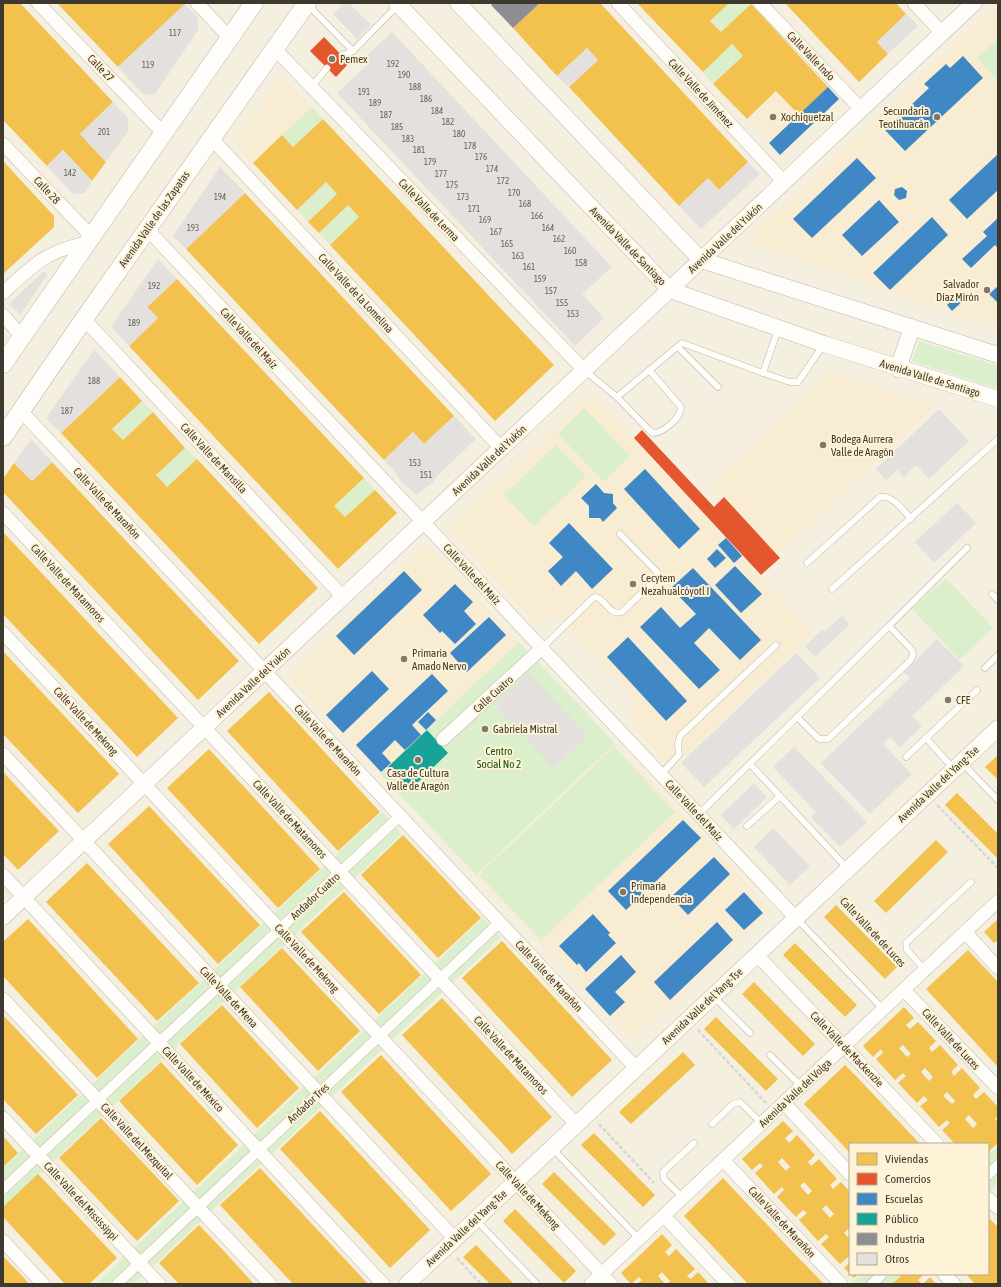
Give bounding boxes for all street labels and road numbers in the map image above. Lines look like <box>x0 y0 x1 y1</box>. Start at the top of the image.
street label: Calle Valle Indo <box>785 29 837 83</box>
street label: Calle 27 <box>85 52 117 84</box>
street label: Calle Valle de Jiménez <box>666 56 736 130</box>
street label: Avenida Valle de las Zapatas <box>116 169 192 269</box>
street label: Calle 28 <box>31 174 63 206</box>
street label: Calle Valle de Lerma <box>396 176 462 244</box>
street label: Avenida Valle del Yukón <box>685 201 765 275</box>
street label: Avenida Valle de Santiago <box>587 204 669 288</box>
street label: Calle Valle de la Lomelina <box>316 251 396 335</box>
street label: Calle Valle del Maíz <box>218 305 280 371</box>
street label: Avenida Valle de Santiago <box>878 357 982 399</box>
street label: Calle Valle de Mansilla <box>178 420 250 496</box>
street label: Avenida Valle del Yukón <box>449 423 529 497</box>
street label: Calle Valle de Marañón <box>71 465 143 541</box>
street label: Calle Valle de Matamoros <box>29 541 107 625</box>
street label: Calle Valle del Maíz <box>441 541 503 607</box>
street label: Avenida Valle del Yukón <box>213 645 293 719</box>
street label: Calle Cuatro <box>471 673 515 715</box>
street label: Calle Valle de Mekong <box>51 684 121 758</box>
street label: Calle Valle de Marañón <box>292 702 364 778</box>
street label: Avenida Valle del Yang-Tse <box>895 743 981 825</box>
street label: Calle Valle de Matamoros <box>251 777 329 861</box>
street label: Calle Valle del Maíz <box>663 777 725 843</box>
street label: Andador Cuatro <box>288 870 342 922</box>
street label: Calle Valle de de Luces <box>838 895 908 969</box>
street label: Calle Valle de Mekong <box>272 921 342 995</box>
street label: Calle Valle de Marañón <box>513 938 585 1014</box>
street label: Calle Valle de Mena <box>198 964 260 1030</box>
street label: Avenida Valle del Yang-Tse <box>659 965 745 1047</box>
street label: Calle Valle de Luces <box>920 1006 982 1072</box>
street label: Calle Valle de Mackenzie <box>808 1009 886 1089</box>
street label: Calle Valle de Matamoros <box>472 1013 550 1097</box>
street label: Calle Valle de México <box>160 1044 226 1114</box>
street label: Avenida Valle del Volga <box>756 1057 834 1129</box>
street label: Andador Tres <box>285 1081 331 1125</box>
street label: Calle Valle del Mezquital <box>99 1100 175 1182</box>
street label: Calle Valle de Mekong <box>493 1158 563 1232</box>
street label: Calle Valle del Mississippi <box>42 1159 120 1243</box>
street label: Calle Valle de Marañón <box>746 1184 818 1260</box>
street label: Avenida Valle del Yang-Tse <box>423 1187 509 1269</box>

